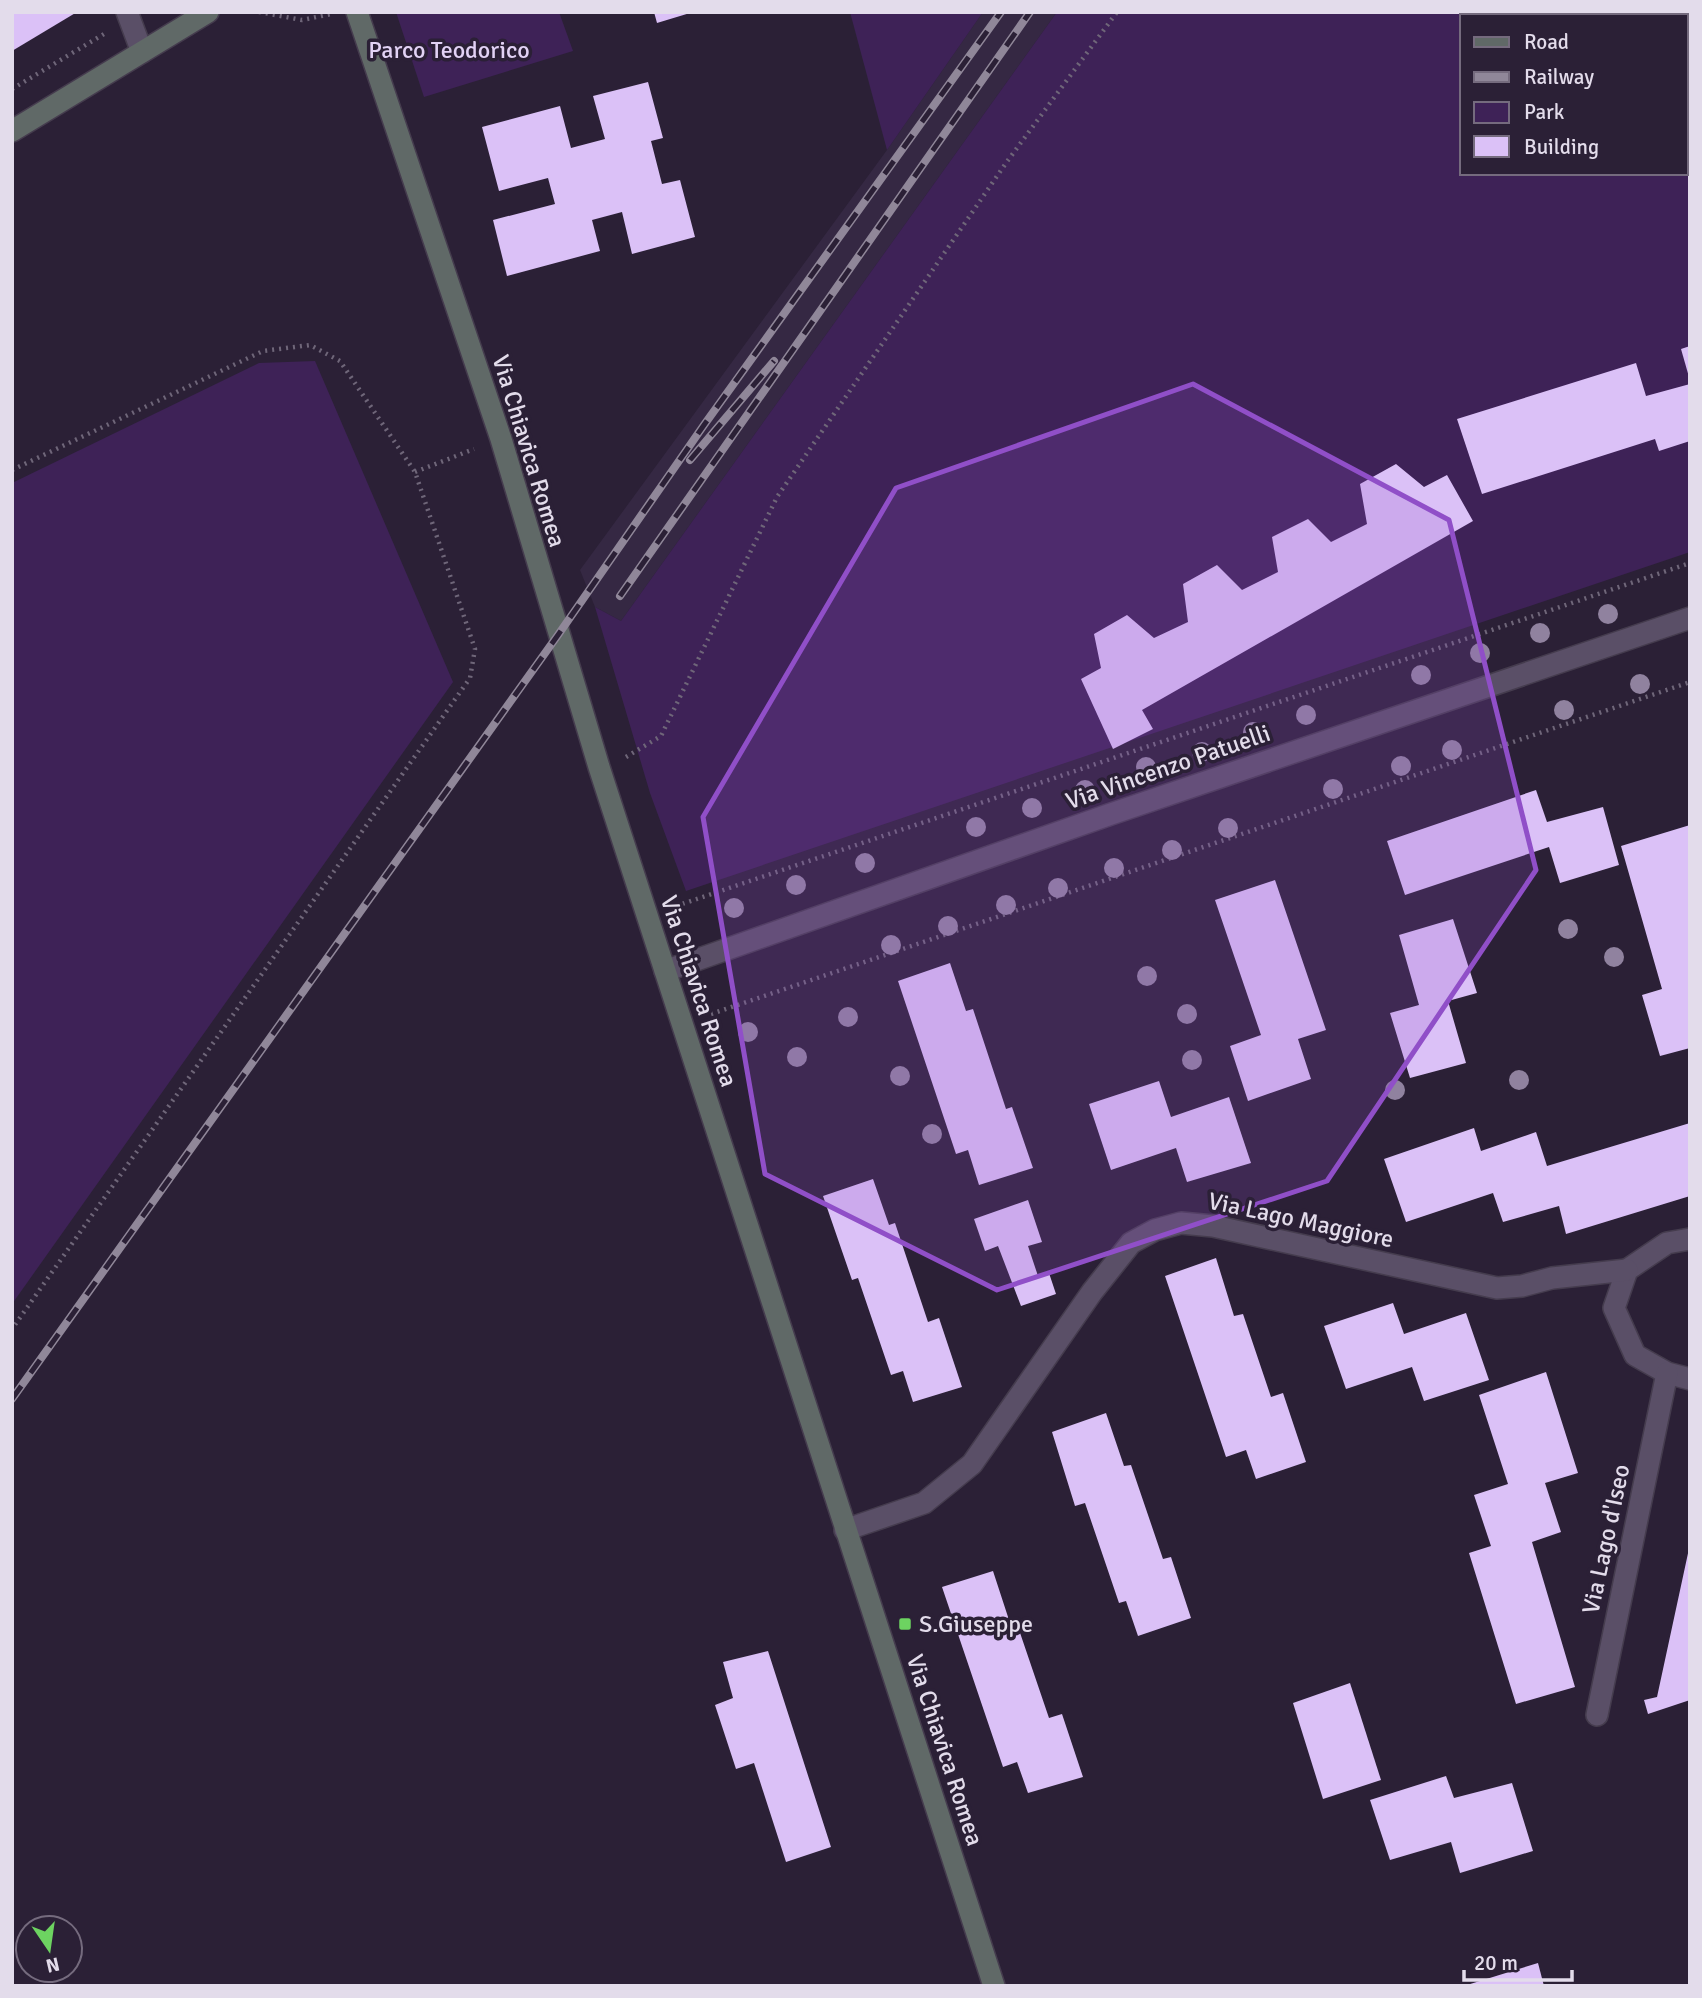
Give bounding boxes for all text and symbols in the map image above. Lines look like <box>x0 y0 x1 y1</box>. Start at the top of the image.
legend <box>1460 14 1688 175</box>
text: Road <box>1524 29 1569 55</box>
park label: Parco Teodorico <box>368 35 530 65</box>
text: Railway <box>1524 64 1594 90</box>
text: Park <box>1524 99 1565 125</box>
text: Building <box>1524 134 1599 160</box>
street label: Via Chiavica Romea <box>486 351 572 551</box>
street label: Via Vincenzo Patuelli <box>1062 718 1274 816</box>
street label: Via Chiavica Romea <box>654 892 744 1090</box>
street label: Via Lago Maggiore <box>1206 1186 1396 1254</box>
street label: Via Lago d'Iseo <box>1576 1461 1636 1617</box>
place label: S.Giuseppe <box>919 1609 1033 1639</box>
marker: S.Giuseppe <box>897 1616 913 1632</box>
street label: Via Chiavica Romea <box>900 1651 990 1849</box>
north arrow <box>14 1914 84 1984</box>
scale bar <box>1464 1938 1572 1982</box>
text: 20 m <box>1474 1950 1518 1976</box>
text: N <box>43 1951 62 1978</box>

